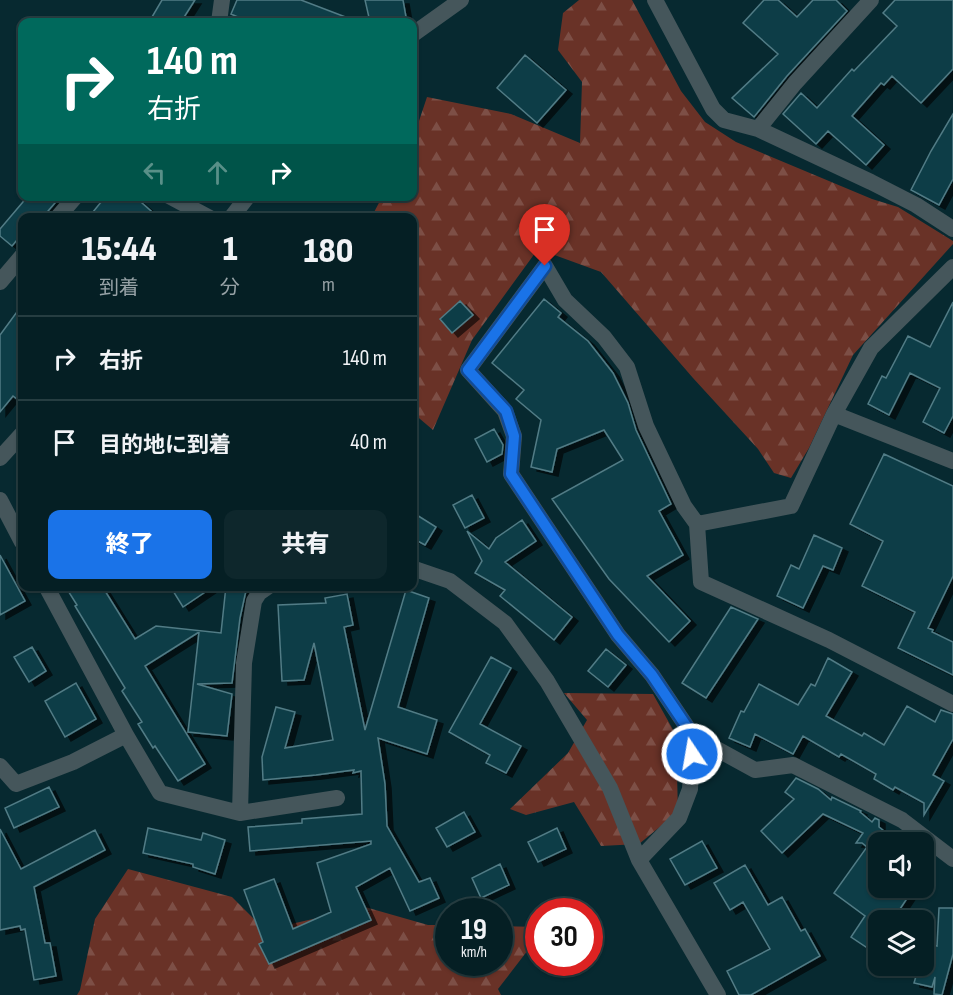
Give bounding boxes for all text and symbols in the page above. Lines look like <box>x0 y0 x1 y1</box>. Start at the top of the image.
text: 140 m <box>147 36 238 87</box>
icon: right <box>48 42 126 120</box>
text: 右折 <box>147 94 201 126</box>
icon: left <box>138 156 171 189</box>
icon: ahead <box>201 156 234 189</box>
icon: right <box>264 156 297 189</box>
pin <box>519 204 570 266</box>
icon: arrive <box>528 213 561 246</box>
text: 15:44 <box>81 228 157 271</box>
text: 1 <box>223 228 237 271</box>
text: 180 <box>304 230 353 273</box>
text: m <box>322 273 335 297</box>
text: 到着 <box>99 276 139 300</box>
text: 分 <box>220 276 240 300</box>
icon: right <box>48 342 81 375</box>
text: 140 m <box>343 345 387 372</box>
text: 右折 <box>99 348 143 375</box>
icon: arrive <box>48 426 81 459</box>
text: 40 m <box>350 429 387 456</box>
text: 目的地に到着 <box>99 432 231 459</box>
button: 終了 <box>48 510 212 579</box>
button: 共有 <box>224 510 387 579</box>
position arrow <box>660 722 724 786</box>
map controls <box>868 832 934 976</box>
button: sound <box>868 832 934 898</box>
speed limit sign: 30 <box>525 898 603 976</box>
button: layers <box>868 910 934 976</box>
text: 19 <box>461 912 487 948</box>
text: km/h <box>461 943 487 962</box>

